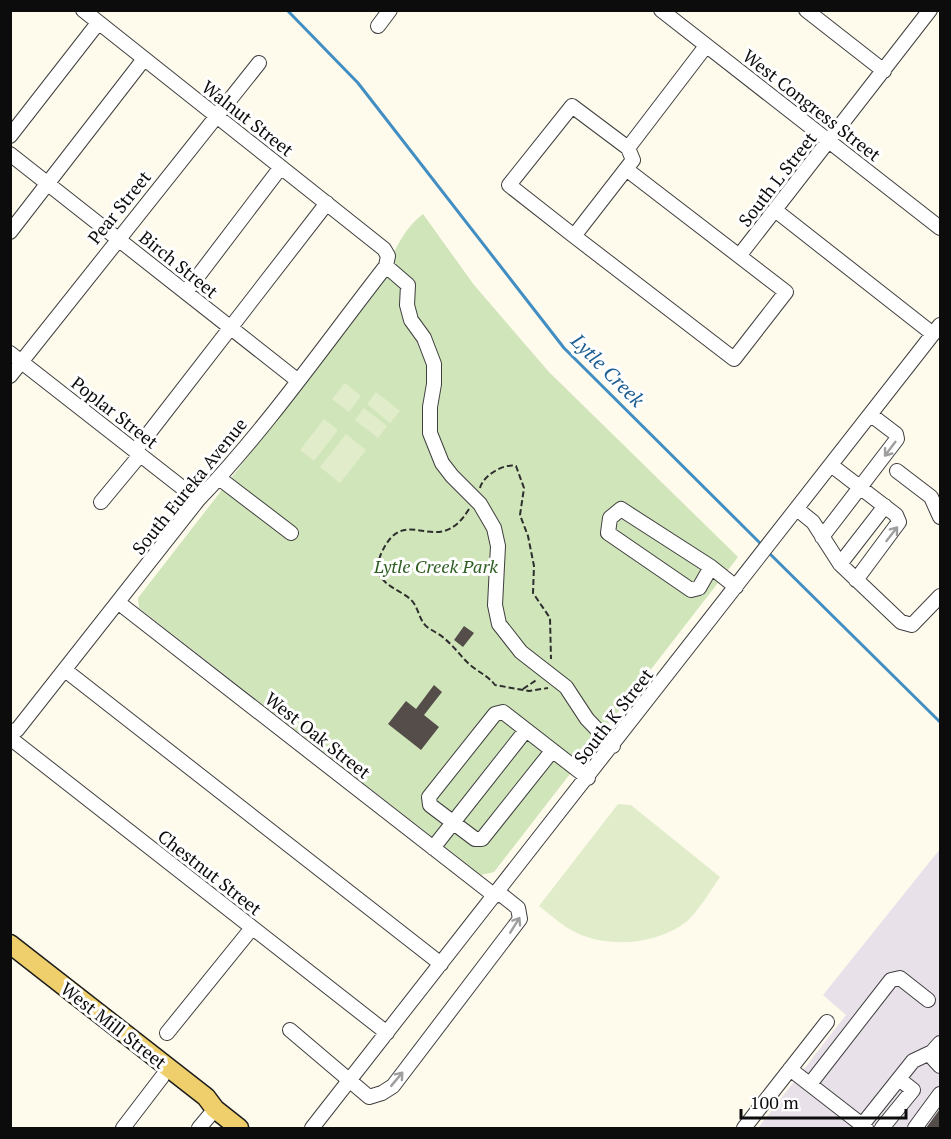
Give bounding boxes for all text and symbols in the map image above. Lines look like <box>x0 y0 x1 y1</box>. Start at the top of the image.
street label: West Congress Street <box>738 44 886 167</box>
street label: Walnut Street <box>197 75 299 162</box>
street label: South L Street <box>732 127 822 231</box>
street label: Pear Street <box>82 165 156 249</box>
street label: Birch Street <box>135 225 224 303</box>
water label: Lytle Creek <box>565 327 651 413</box>
street label: Poplar Street <box>67 370 164 454</box>
street label: South Eureka Avenue <box>126 413 252 559</box>
one-way arrow <box>883 440 896 456</box>
one-way arrow <box>886 526 899 542</box>
park label: Lytle Creek Park <box>373 554 498 578</box>
street label: South K Street <box>568 663 658 769</box>
street label: West Oak Street <box>260 686 376 784</box>
street label: Chestnut Street <box>153 824 267 920</box>
one-way arrow <box>509 916 522 933</box>
street label: West Mill Street <box>56 976 172 1074</box>
one-way arrow <box>390 1072 404 1087</box>
scale bar <box>741 1082 906 1120</box>
text: 100 m <box>750 1090 799 1114</box>

